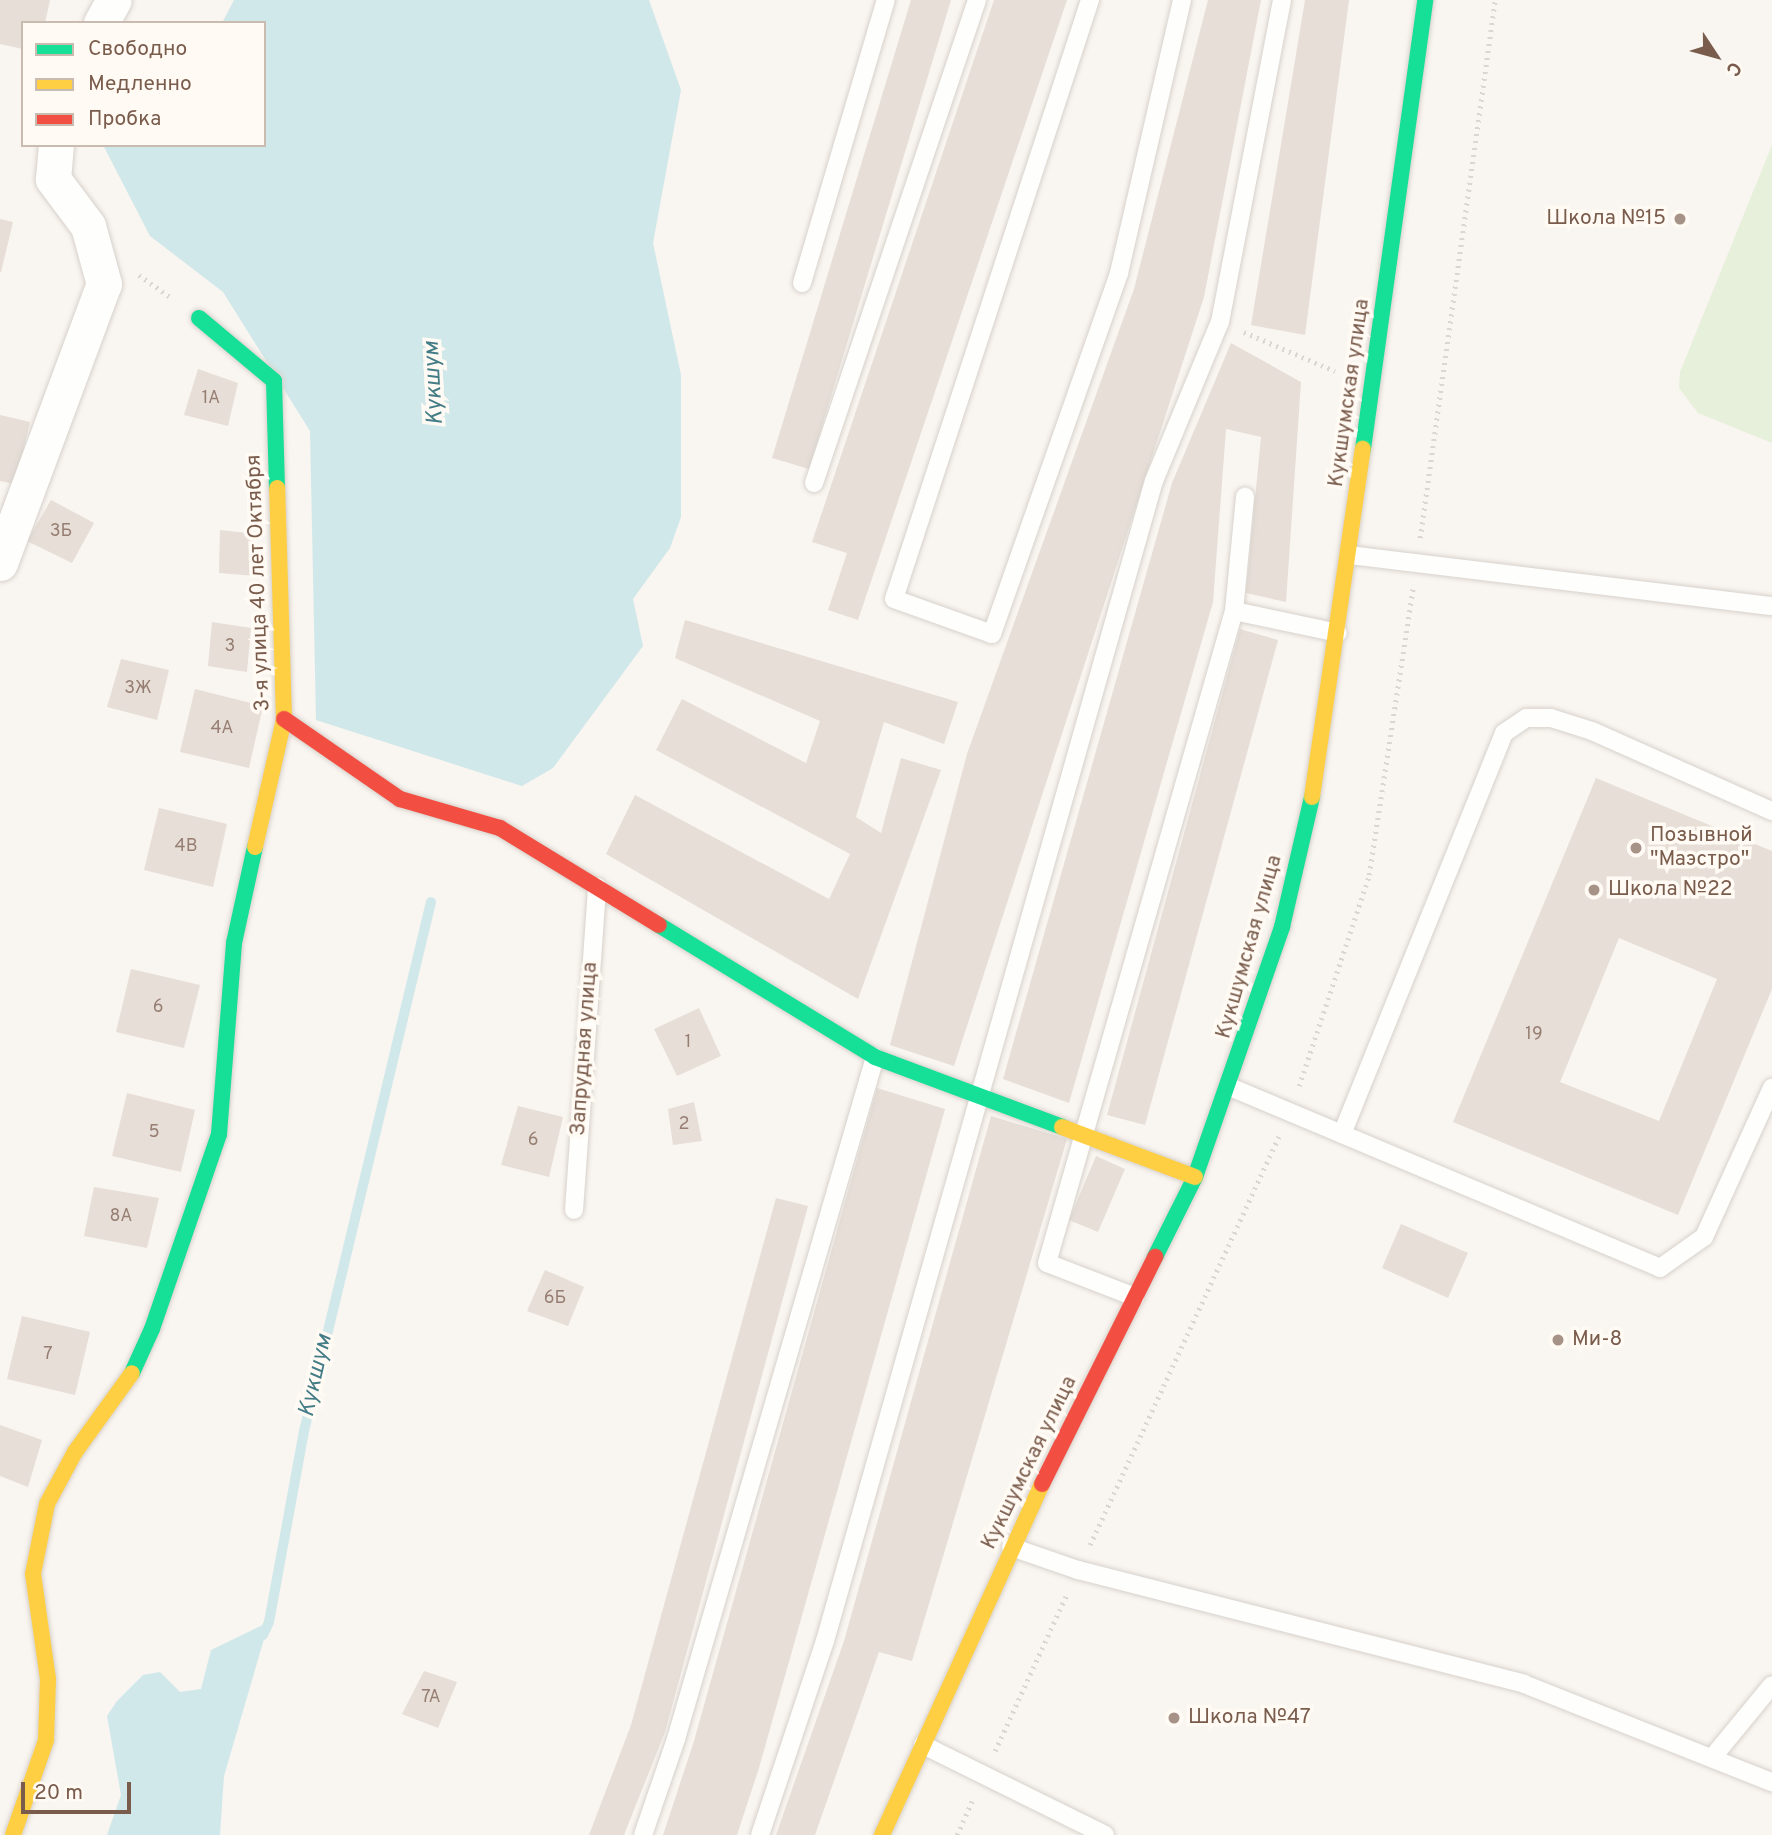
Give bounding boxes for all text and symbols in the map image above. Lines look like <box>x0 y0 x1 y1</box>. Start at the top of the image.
legend <box>21 21 266 147</box>
north arrow <box>1681 21 1751 91</box>
text: Свободно <box>88 36 187 63</box>
text: С <box>1720 56 1746 80</box>
text: Медленно <box>88 71 192 98</box>
text: Пробка <box>88 106 161 133</box>
place label: Школа №15 <box>1546 206 1666 232</box>
marker: Школа №15 <box>1672 211 1688 227</box>
street label: Кукшумская улица <box>1324 297 1376 489</box>
water label: Кукшум <box>419 340 451 426</box>
house number: 1А <box>202 388 220 410</box>
street label: 3-я улица 40 лет Октября <box>242 454 276 712</box>
house number: 3Б <box>50 521 72 543</box>
house number: 3 <box>225 636 235 658</box>
house number: 3Ж <box>124 678 152 700</box>
house number: 4А <box>210 718 234 740</box>
place label: Позывной "Маэстро" <box>1650 823 1753 873</box>
house number: 4В <box>175 836 197 858</box>
marker: Позывной "Маэстро" <box>1628 840 1644 856</box>
street label: Кукшумская улица <box>1212 852 1288 1042</box>
place label: Школа №22 <box>1608 877 1733 903</box>
marker: Школа №22 <box>1586 882 1602 898</box>
street label: Запрудная улица <box>566 961 604 1137</box>
house number: 6 <box>153 997 163 1019</box>
house number: 19 <box>1525 1024 1543 1046</box>
house number: 1 <box>685 1032 691 1054</box>
house number: 2 <box>678 1114 690 1136</box>
house number: 5 <box>148 1122 160 1144</box>
house number: 6 <box>528 1130 538 1152</box>
house number: 8А <box>109 1206 133 1228</box>
house number: 6Б <box>544 1288 566 1310</box>
place label: Ми-8 <box>1572 1327 1622 1353</box>
water label: Кукшум <box>294 1332 340 1420</box>
marker: Ми-8 <box>1550 1332 1566 1348</box>
house number: 7 <box>43 1344 53 1366</box>
street label: Кукшумская улица <box>977 1372 1083 1554</box>
house number: 7А <box>421 1687 441 1709</box>
place label: Школа №47 <box>1188 1705 1311 1731</box>
marker: Школа №47 <box>1166 1710 1182 1726</box>
scale bar <box>24 1769 135 1813</box>
text: 20 m <box>34 1780 83 1807</box>

